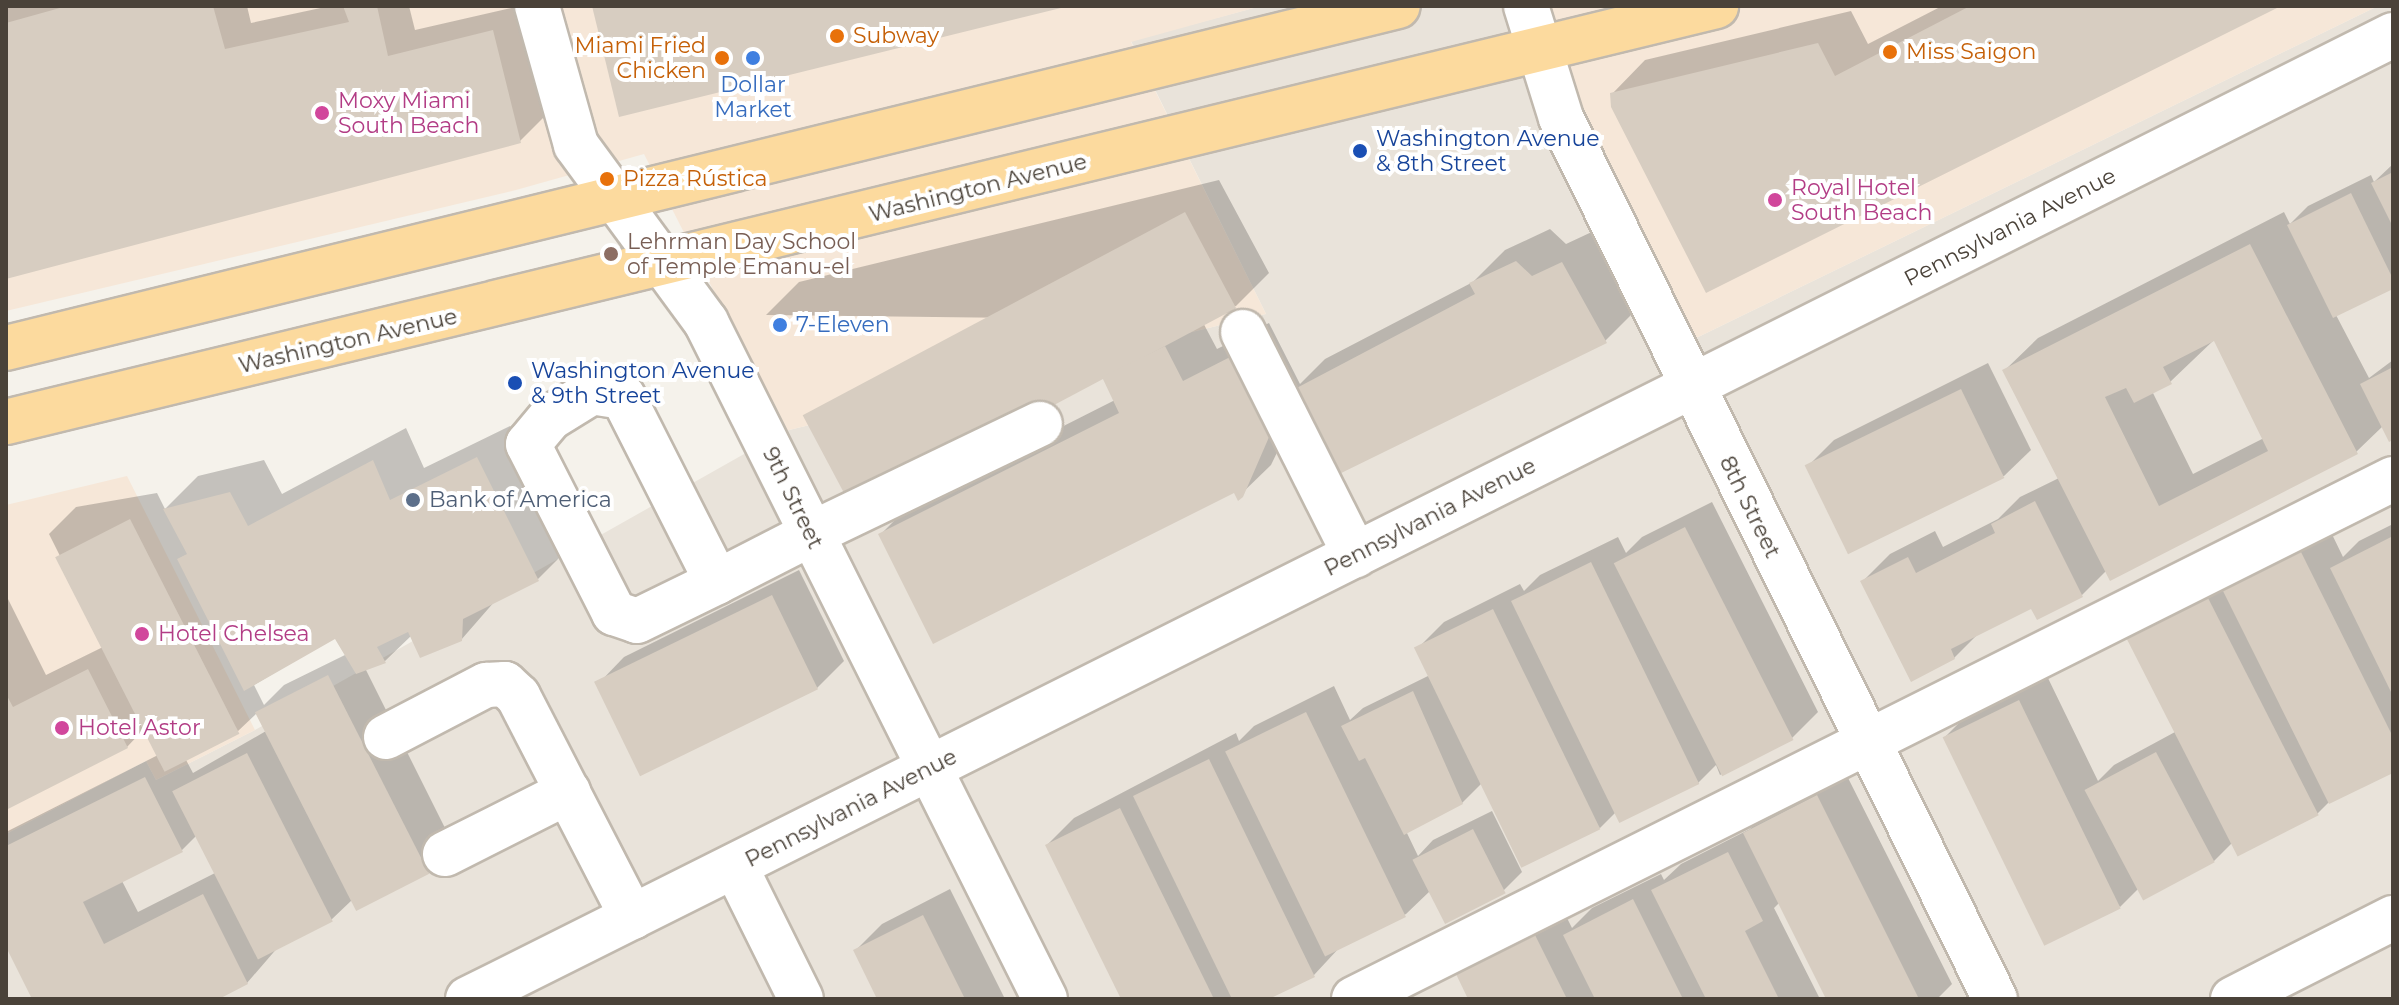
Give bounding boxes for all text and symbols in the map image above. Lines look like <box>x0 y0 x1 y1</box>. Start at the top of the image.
place label: Subway <box>853 23 939 49</box>
marker: Subway <box>828 27 846 45</box>
place label: Miami Fried Chicken <box>575 32 706 84</box>
place label: Miss Saigon <box>1906 39 2036 65</box>
marker: Miss Saigon <box>1881 43 1899 61</box>
marker: Miami Fried Chicken <box>713 49 731 67</box>
marker: Dollar Market <box>744 49 762 67</box>
place label: Dollar Market <box>714 71 792 122</box>
place label: Moxy Miami South Beach <box>338 87 479 138</box>
marker: Moxy Miami South Beach <box>313 104 331 122</box>
place label: Washington Avenue & 8th Street <box>1376 125 1600 176</box>
marker: Washington Avenue & 8th Street <box>1351 142 1369 160</box>
street label: Washington Avenue <box>866 148 1090 228</box>
street label: Pennsylvania Avenue <box>1900 162 2120 292</box>
place label: Pizza Rústica <box>623 166 768 192</box>
marker: Pizza Rústica <box>598 170 616 188</box>
place label: Royal Hotel South Beach <box>1791 174 1932 226</box>
marker: Royal Hotel South Beach <box>1766 191 1784 209</box>
place label: Lehrman Day School of Temple Emanu-el <box>627 228 856 280</box>
marker: Lehrman Day School of Temple Emanu-el <box>602 245 620 263</box>
street label: Washington Avenue <box>236 303 460 379</box>
place label: 7-Eleven <box>796 312 890 338</box>
marker: 7-Eleven <box>771 316 789 334</box>
place label: Washington Avenue & 9th Street <box>531 357 755 408</box>
marker: Washington Avenue & 9th Street <box>506 374 524 392</box>
street label: 9th Street <box>757 443 829 553</box>
street label: Pennsylvania Avenue <box>1320 452 1540 582</box>
street label: 8th Street <box>1714 452 1786 562</box>
place label: Bank of America <box>429 487 612 513</box>
marker: Bank of America <box>404 491 422 509</box>
place label: Hotel Chelsea <box>158 621 310 647</box>
marker: Hotel Chelsea <box>133 625 151 643</box>
place label: Hotel Astor <box>78 715 201 741</box>
marker: Hotel Astor <box>53 719 71 737</box>
street label: Pennsylvania Avenue <box>741 743 961 873</box>

